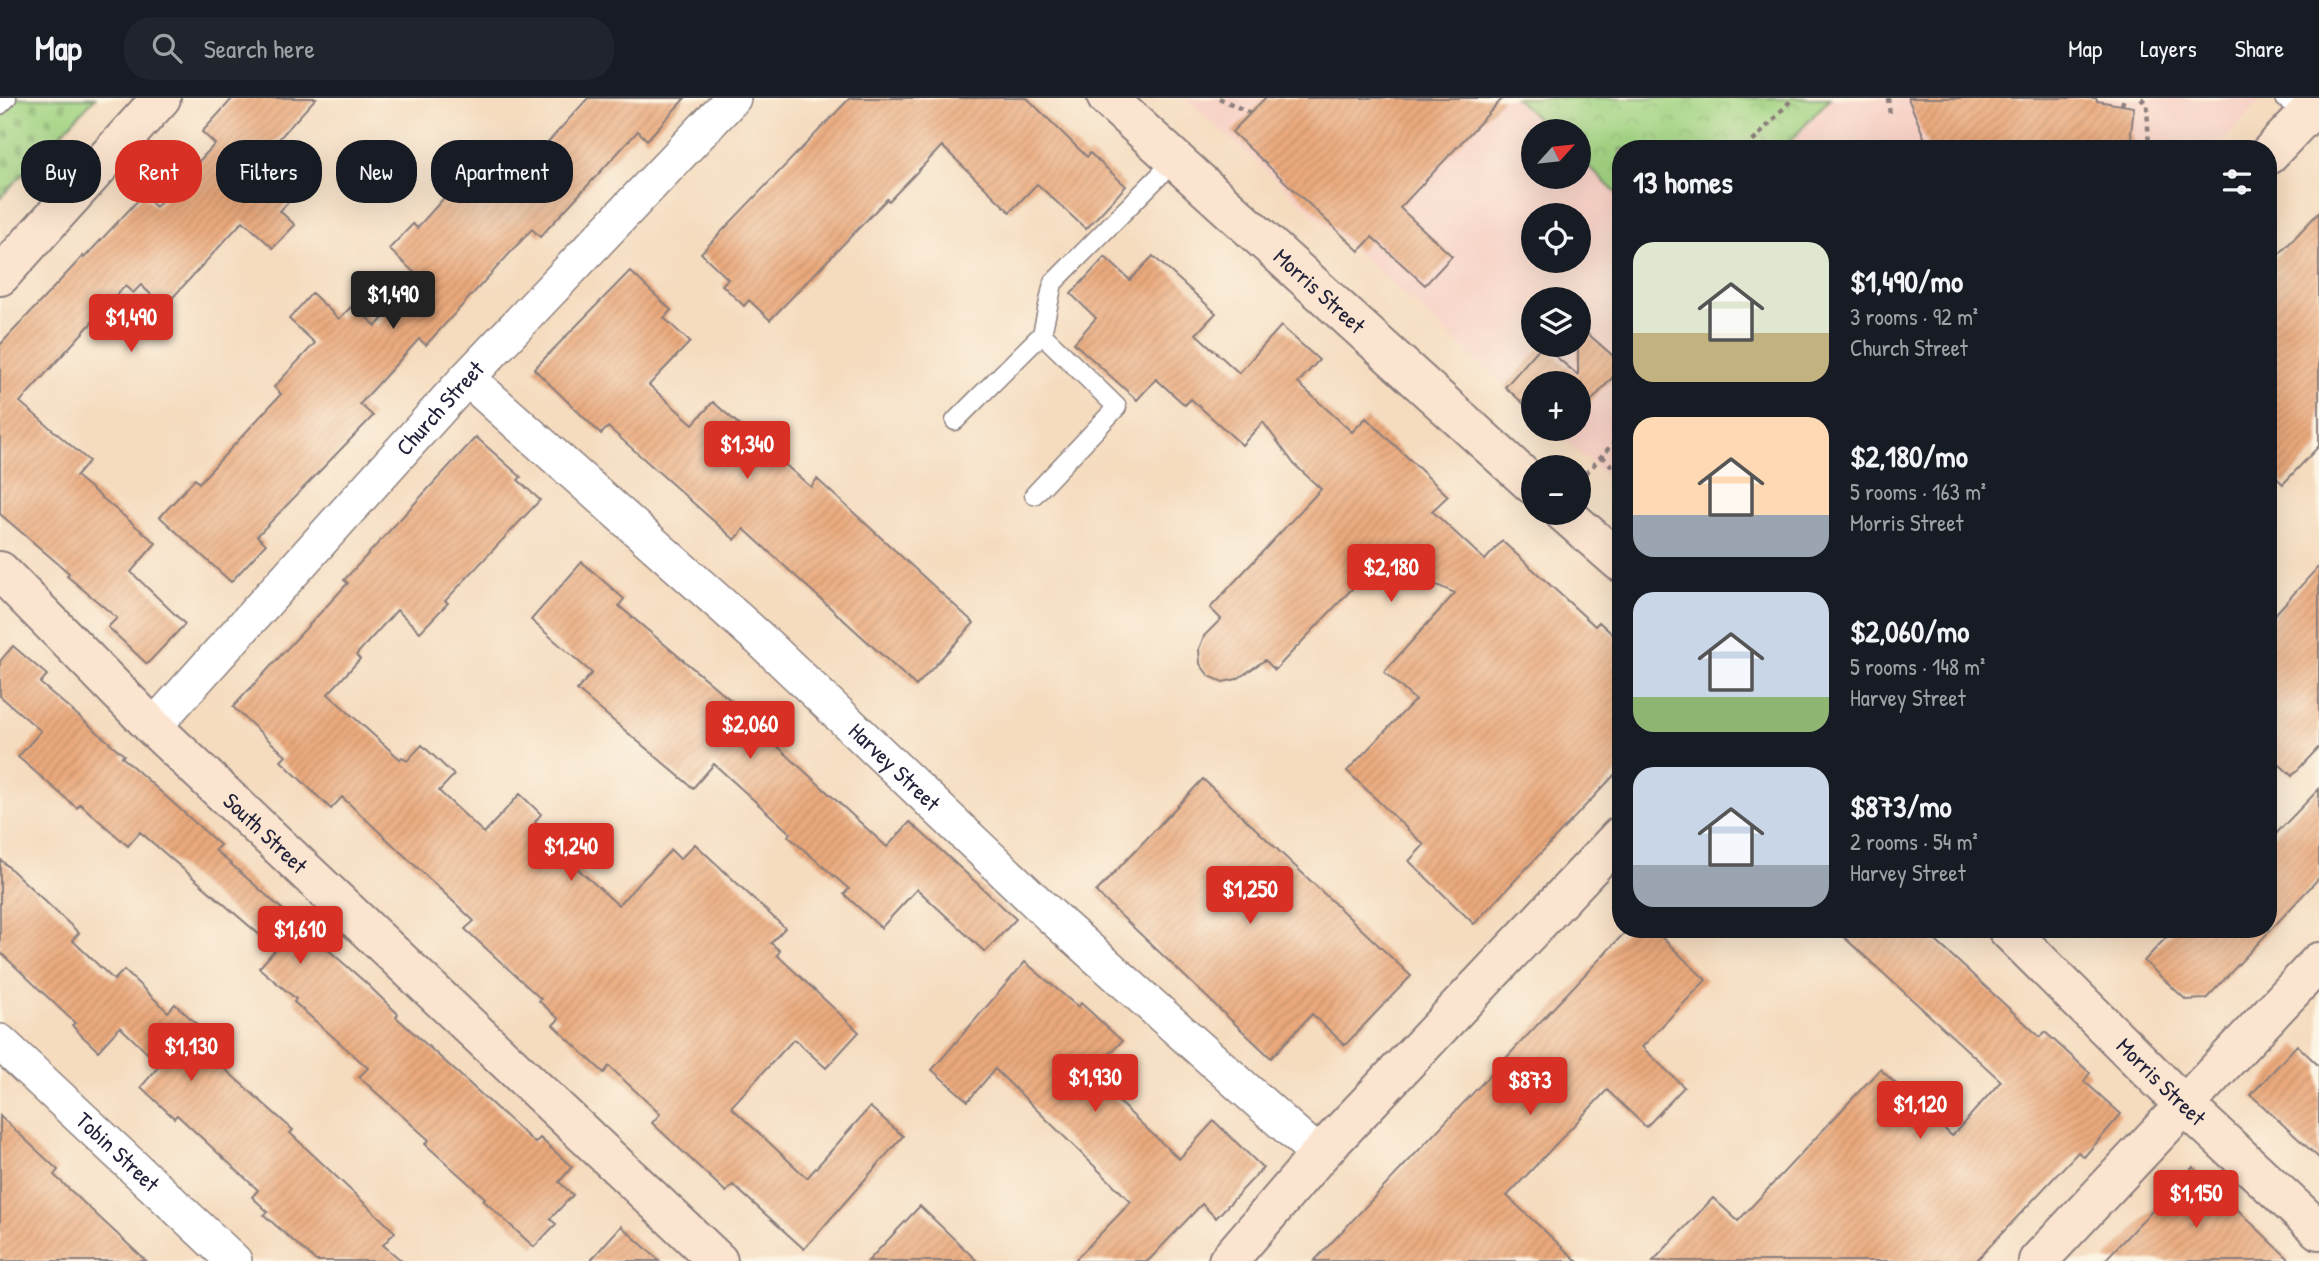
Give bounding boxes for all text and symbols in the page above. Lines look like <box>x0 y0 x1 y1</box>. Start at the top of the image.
search box <box>124 17 614 80</box>
text: Map <box>35 26 82 70</box>
icon: search <box>148 29 186 67</box>
text: Search here <box>204 31 315 66</box>
text: Map <box>2068 32 2102 64</box>
text: Layers <box>2140 32 2197 64</box>
text: Share <box>2235 32 2284 64</box>
north arrow <box>1521 119 1591 189</box>
map controls <box>1521 119 1591 525</box>
chip: Buy <box>21 140 101 203</box>
chip: Rent <box>115 140 202 203</box>
chip: Filters <box>216 140 322 203</box>
chip: New <box>336 140 417 203</box>
chip: Apartment <box>431 140 573 203</box>
text: 13 homes <box>1633 162 1733 202</box>
icon: filters <box>2218 163 2256 201</box>
button: locate <box>1521 203 1591 273</box>
street label: Morris Street <box>1267 241 1373 341</box>
text: $1,490/mo <box>1850 261 1963 301</box>
icon: home <box>1689 270 1773 354</box>
pin: $1,490 <box>336 272 450 331</box>
text: $1,490 <box>367 278 419 309</box>
button: layers <box>1521 287 1591 357</box>
pin: $1,490 <box>74 294 188 354</box>
text: $1,490 <box>105 301 157 332</box>
text: 3 rooms · 92 m² <box>1850 301 1978 332</box>
text: Church Street <box>1850 332 1968 363</box>
street label: Church Street <box>389 353 491 462</box>
button: + <box>1521 371 1591 441</box>
pin: $1,340 <box>690 422 804 481</box>
text: $1,340 <box>720 428 774 459</box>
text: $2,180/mo <box>1850 436 1968 476</box>
icon: home <box>1689 445 1773 529</box>
button: − <box>1521 455 1591 525</box>
text: 5 rooms · 163 m² <box>1850 476 1986 507</box>
text: Morris Street <box>1850 507 1964 538</box>
pin: $2,180 <box>1334 545 1448 604</box>
text: $2,180 <box>1363 551 1419 582</box>
text: $2,060/mo <box>1850 611 1969 651</box>
icon: home <box>1689 620 1773 704</box>
text: 5 rooms · 148 m² <box>1850 651 1985 682</box>
text: Harvey Street <box>1850 682 1966 713</box>
pin: $2,060 <box>693 702 807 761</box>
text: $2,060 <box>722 708 778 739</box>
street label: Harvey Street <box>842 716 948 818</box>
street label: South Street <box>217 785 315 881</box>
text: $873/mo <box>1850 786 1952 826</box>
icon: home <box>1689 795 1773 879</box>
pin: $1,240 <box>514 824 628 883</box>
text: 2 rooms · 54 m² <box>1850 826 1978 857</box>
text: $1,240 <box>544 830 598 861</box>
text: Harvey Street <box>1850 857 1966 888</box>
pin: $1,250 <box>1193 866 1307 926</box>
text: $1,250 <box>1222 873 1278 904</box>
pin: $1,610 <box>243 906 357 966</box>
text: $1,610 <box>274 913 326 944</box>
pin: $1,130 <box>134 1024 248 1083</box>
text: $1,130 <box>164 1030 218 1061</box>
street label: Morris Street <box>2110 1031 2214 1133</box>
pin: $1,930 <box>1038 1054 1152 1114</box>
pin: $873 <box>1489 1058 1571 1117</box>
text: $1,930 <box>1068 1061 1122 1092</box>
text: $873 <box>1508 1064 1552 1095</box>
pin: $1,120 <box>1863 1082 1977 1141</box>
text: $1,120 <box>1893 1088 1947 1119</box>
street label: Tobin Street <box>69 1105 167 1199</box>
pin: $1,150 <box>2139 1170 2253 1230</box>
text: $1,150 <box>2169 1177 2223 1208</box>

